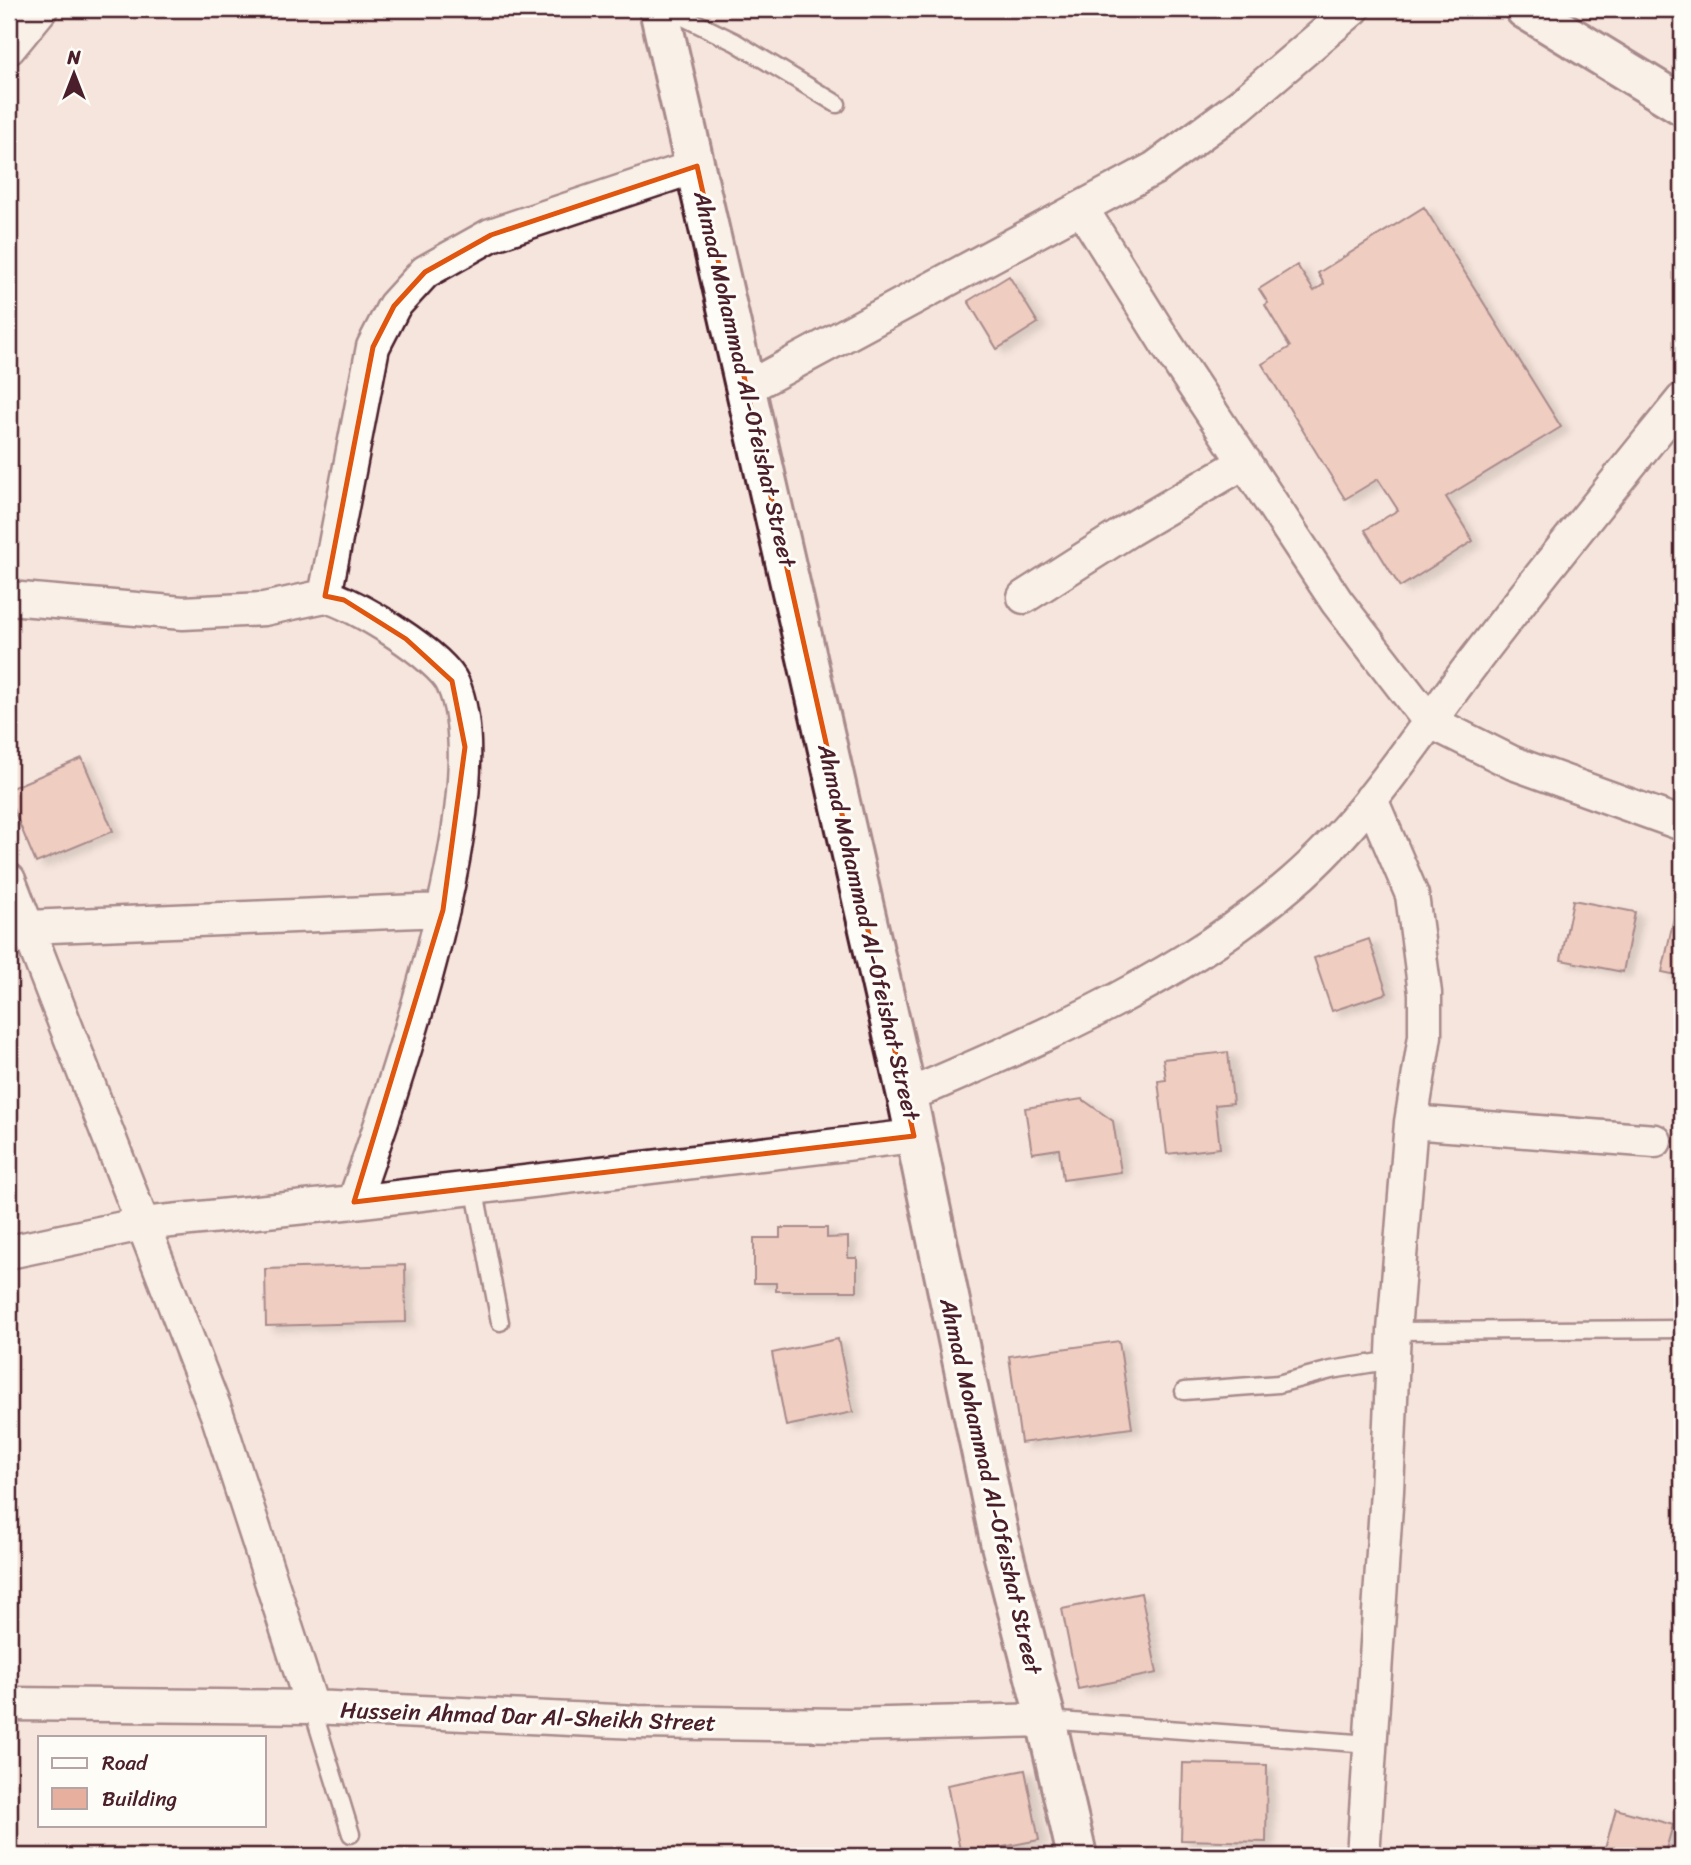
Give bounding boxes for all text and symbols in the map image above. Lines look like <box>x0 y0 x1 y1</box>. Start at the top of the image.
north arrow <box>38 38 108 108</box>
text: N <box>66 41 81 74</box>
street label: Ahmad Mohammad Al-Ofeishat Street <box>681 186 808 573</box>
street label: Ahmad Mohammad Al-Ofeishat Street <box>805 739 932 1126</box>
street label: Ahmad Mohammad Al-Ofeishat Street <box>927 1293 1054 1680</box>
street label: Hussein Ahmad Dar Al-Sheikh Street <box>340 1689 716 1744</box>
legend <box>38 1736 266 1826</box>
text: Road <box>102 1744 149 1782</box>
text: Building <box>102 1780 178 1818</box>

